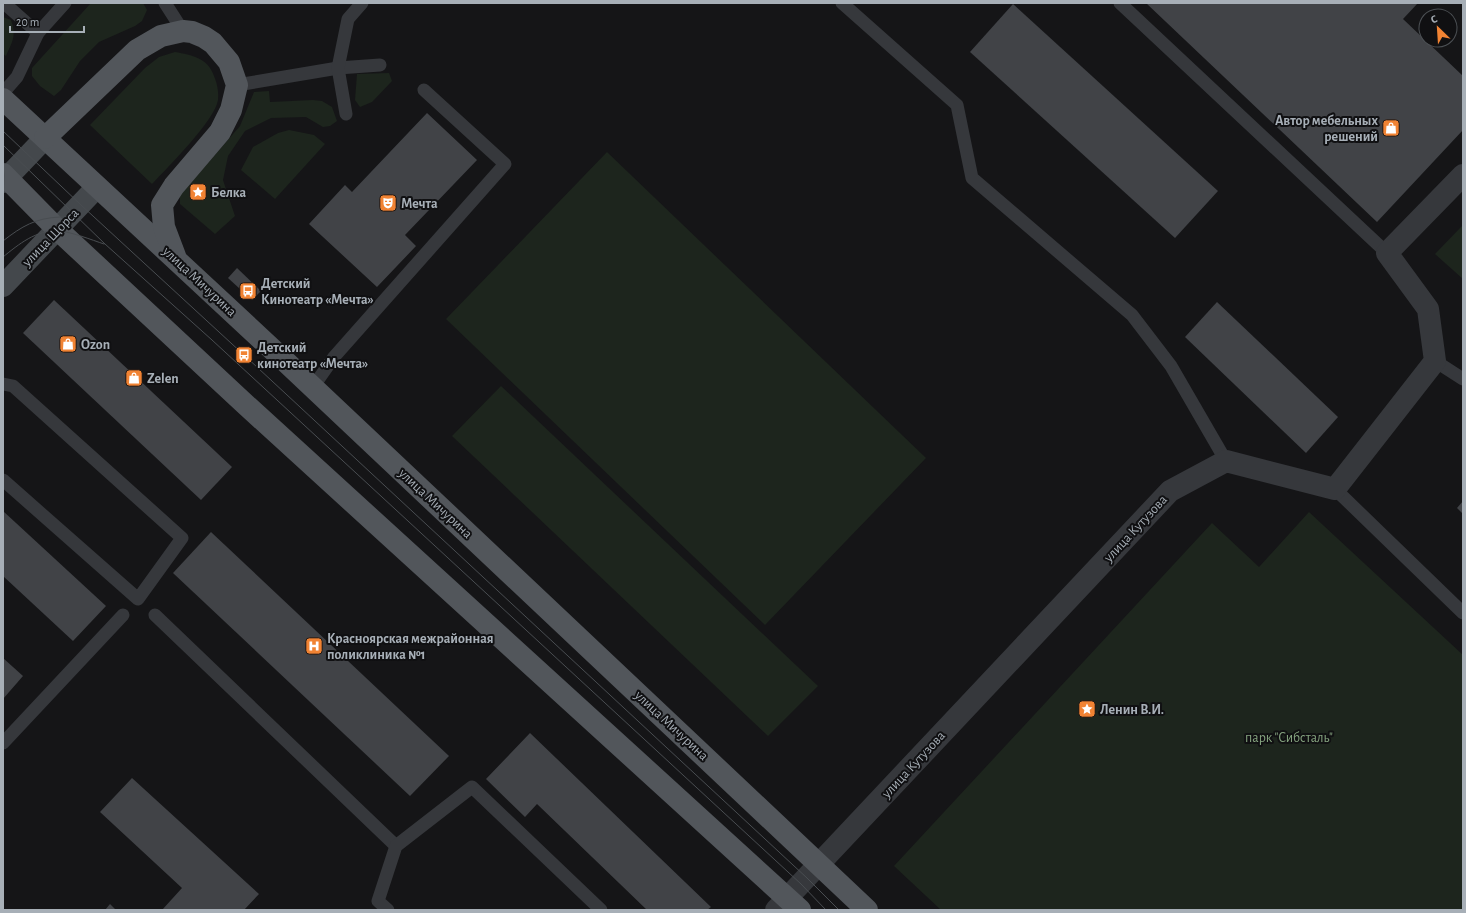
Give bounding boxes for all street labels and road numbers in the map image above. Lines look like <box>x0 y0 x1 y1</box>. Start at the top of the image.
street label: улица Щорса <box>19 206 82 270</box>
street label: улица Мичурина <box>159 244 239 320</box>
street label: улица Мичурина <box>395 466 475 542</box>
street label: улица Кутузова <box>1101 492 1170 565</box>
street label: улица Мичурина <box>631 688 711 764</box>
street label: улица Кутузова <box>879 728 948 801</box>

